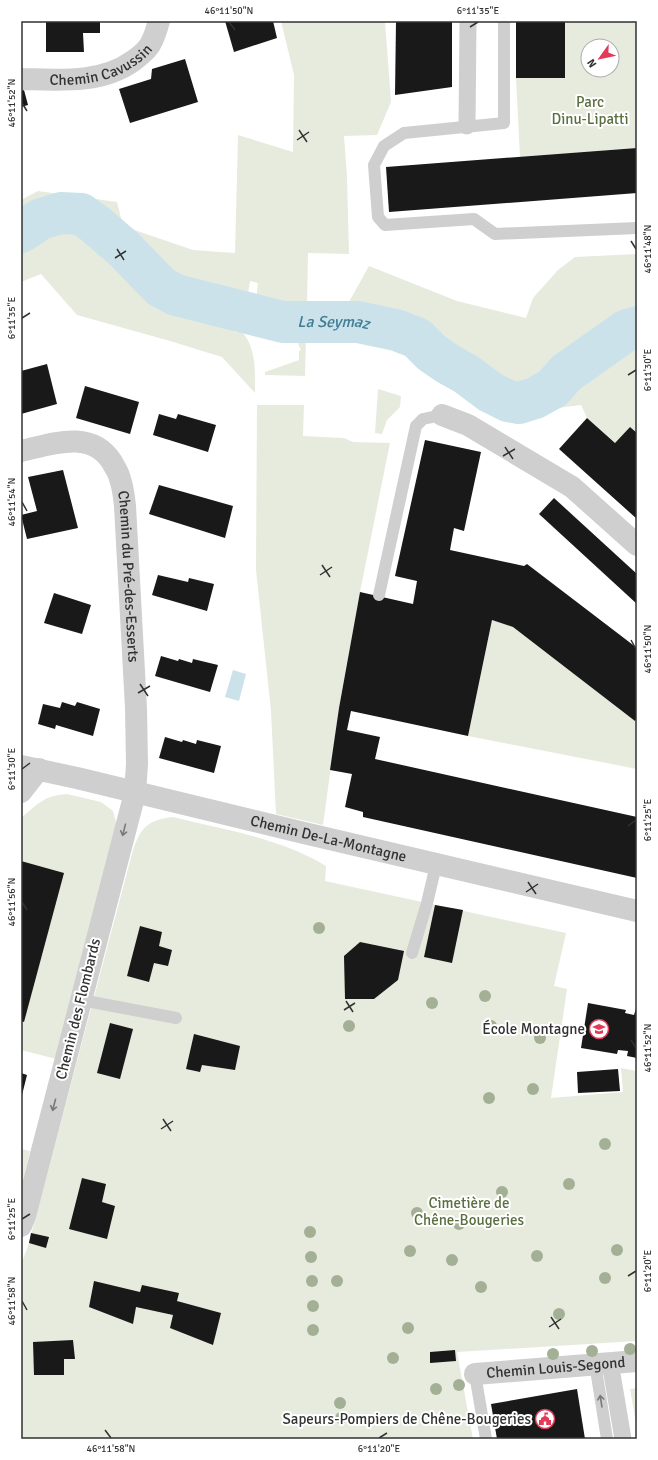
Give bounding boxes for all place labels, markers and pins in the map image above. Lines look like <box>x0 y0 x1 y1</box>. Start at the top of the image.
school or university icon: École Montagne <box>588 1018 610 1040</box>
place label: École Montagne <box>482 1019 585 1038</box>
public building icon: Sapeurs-Pompiers de Chêne-Bougeries <box>534 1408 556 1430</box>
place label: Sapeurs-Pompiers de Chêne-Bougeries <box>282 1410 531 1428</box>

